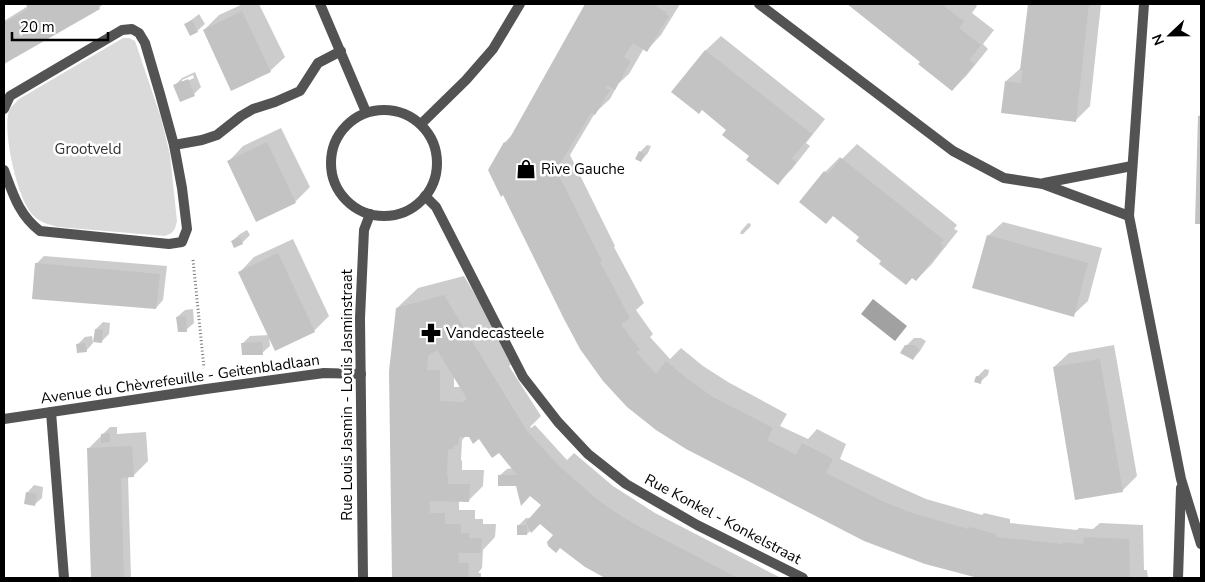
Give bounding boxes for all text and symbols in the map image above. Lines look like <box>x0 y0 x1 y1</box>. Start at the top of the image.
scale bar <box>12 10 109 42</box>
north arrow <box>1145 10 1195 60</box>
text: 20 m <box>20 17 55 37</box>
text: N <box>1148 31 1169 48</box>
park label: Grootveld <box>55 139 121 159</box>
shop icon: Rive Gauche <box>515 158 537 180</box>
place label: Rive Gauche <box>541 159 625 179</box>
street label: Rue Louis Jasmin - Louis Jasminstraat <box>337 268 357 521</box>
pharmacy icon: Vandecasteele <box>420 322 442 344</box>
place label: Vandecasteele <box>445 323 544 343</box>
street label: Avenue du Chèvrefeuille - Geitenbladlaan <box>39 349 321 409</box>
street label: Rue Konkel - Konkelstraat <box>641 469 805 569</box>

